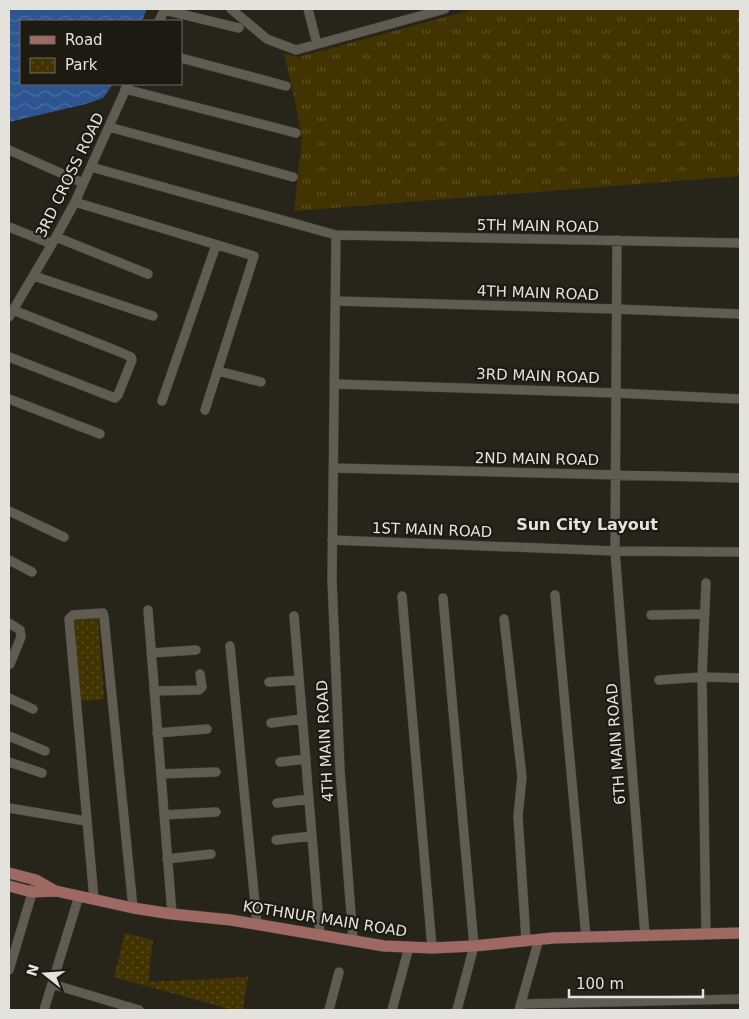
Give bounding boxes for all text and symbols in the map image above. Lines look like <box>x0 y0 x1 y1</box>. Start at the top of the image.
legend <box>20 20 182 85</box>
text: Road <box>65 31 103 49</box>
text: Park <box>65 56 98 74</box>
street label: 3RD CROSS ROAD <box>32 110 108 240</box>
street label: 5TH MAIN ROAD <box>477 216 599 236</box>
street label: 4TH MAIN ROAD <box>477 282 599 304</box>
street label: 3RD MAIN ROAD <box>476 365 600 387</box>
street label: 2ND MAIN ROAD <box>475 449 599 469</box>
district label: Sun City Layout <box>516 515 658 534</box>
street label: 1ST MAIN ROAD <box>372 519 492 541</box>
street label: 4TH MAIN ROAD <box>313 680 337 802</box>
street label: 6TH MAIN ROAD <box>603 682 629 806</box>
street label: KOTHNUR MAIN ROAD <box>242 897 408 941</box>
north arrow <box>20 949 70 999</box>
text: N <box>23 962 42 978</box>
scale bar <box>569 966 703 998</box>
text: 100 m <box>576 975 624 993</box>

